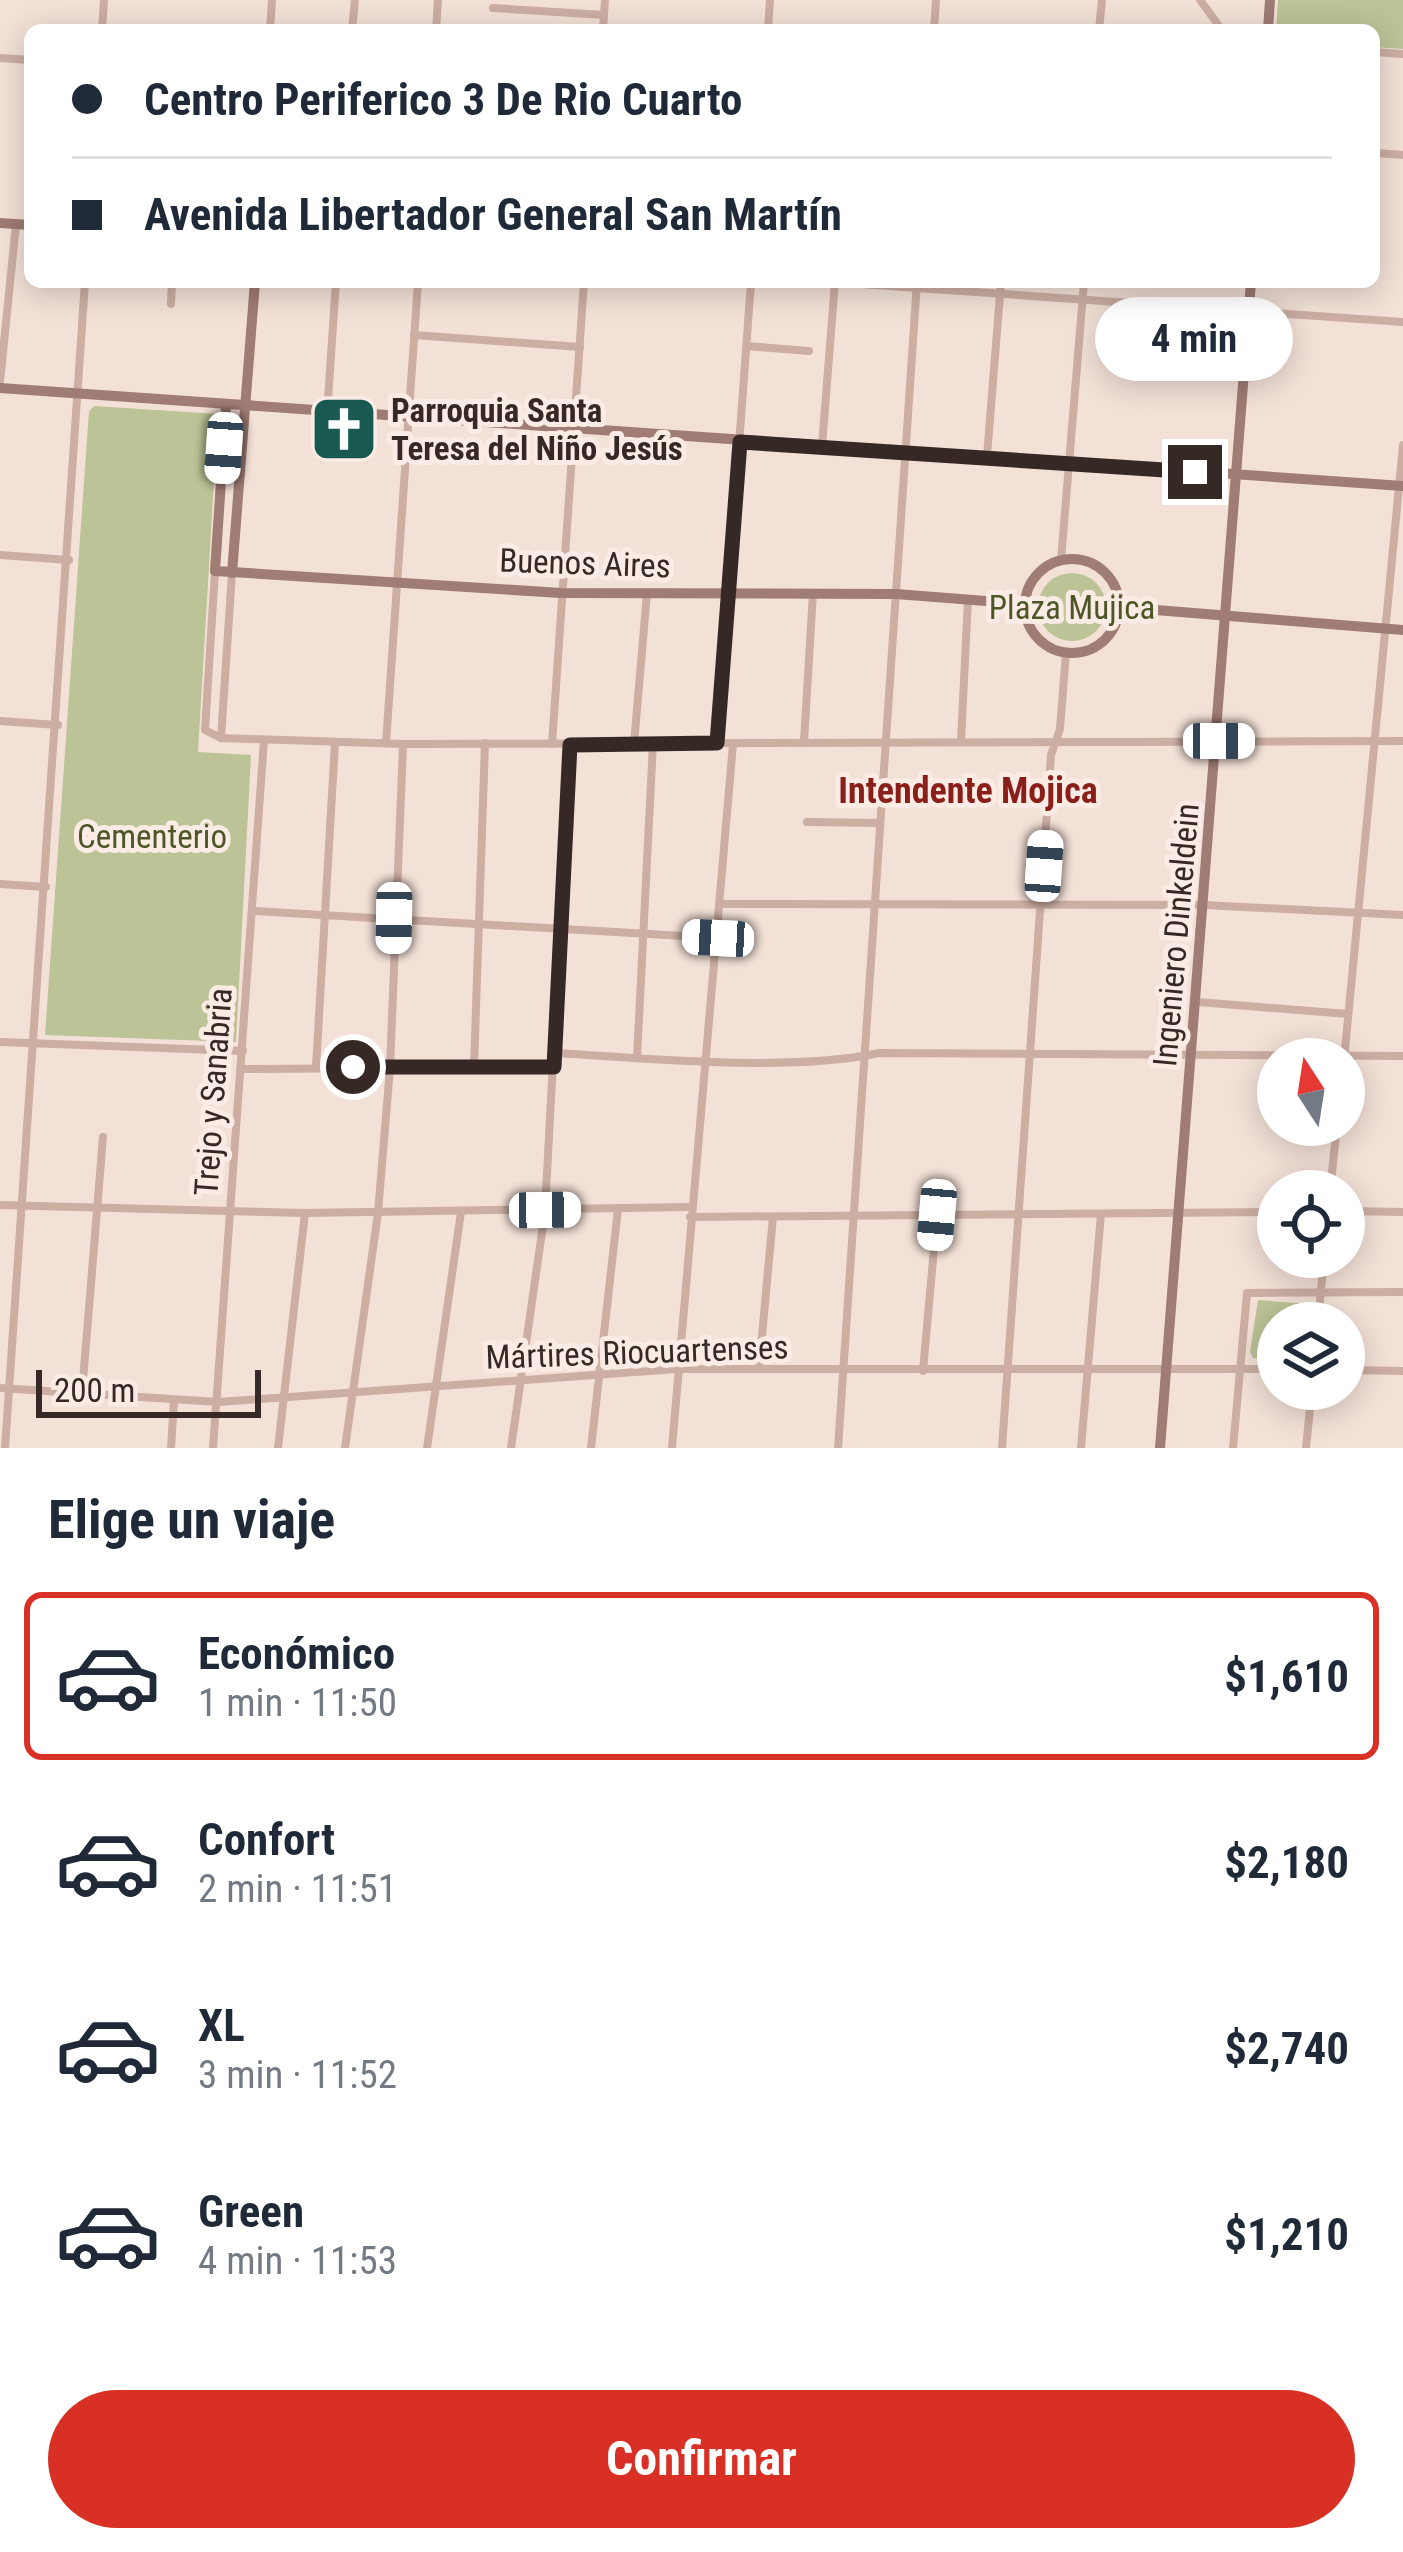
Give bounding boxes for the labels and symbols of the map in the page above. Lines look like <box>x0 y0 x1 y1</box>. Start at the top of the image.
callout: 4 min <box>1096 298 1294 382</box>
place label: Parroquia Santa Teresa del Niño Jesús <box>391 391 683 468</box>
church icon: Parroquia Santa Teresa del Niño Jesús <box>309 394 379 464</box>
car <box>204 411 244 485</box>
route end <box>1168 445 1222 499</box>
street label: Buenos Aires <box>499 541 671 585</box>
park label: Plaza Mujica <box>989 588 1155 627</box>
car <box>1183 723 1255 759</box>
district label: Intendente Mojica <box>838 770 1098 812</box>
street label: Ingeniero Dinkeldein <box>1145 802 1207 1068</box>
park label: Cementerio <box>77 817 227 856</box>
car <box>1024 829 1064 903</box>
car <box>375 882 413 954</box>
car <box>681 918 755 958</box>
street label: Trejo y Sanabria <box>186 987 240 1197</box>
north arrow <box>1257 1038 1365 1146</box>
route start <box>326 1040 380 1094</box>
car <box>916 1178 958 1252</box>
car <box>509 1191 581 1229</box>
street label: Mártires Riocuartenses <box>485 1327 789 1377</box>
scale bar <box>36 1364 261 1417</box>

